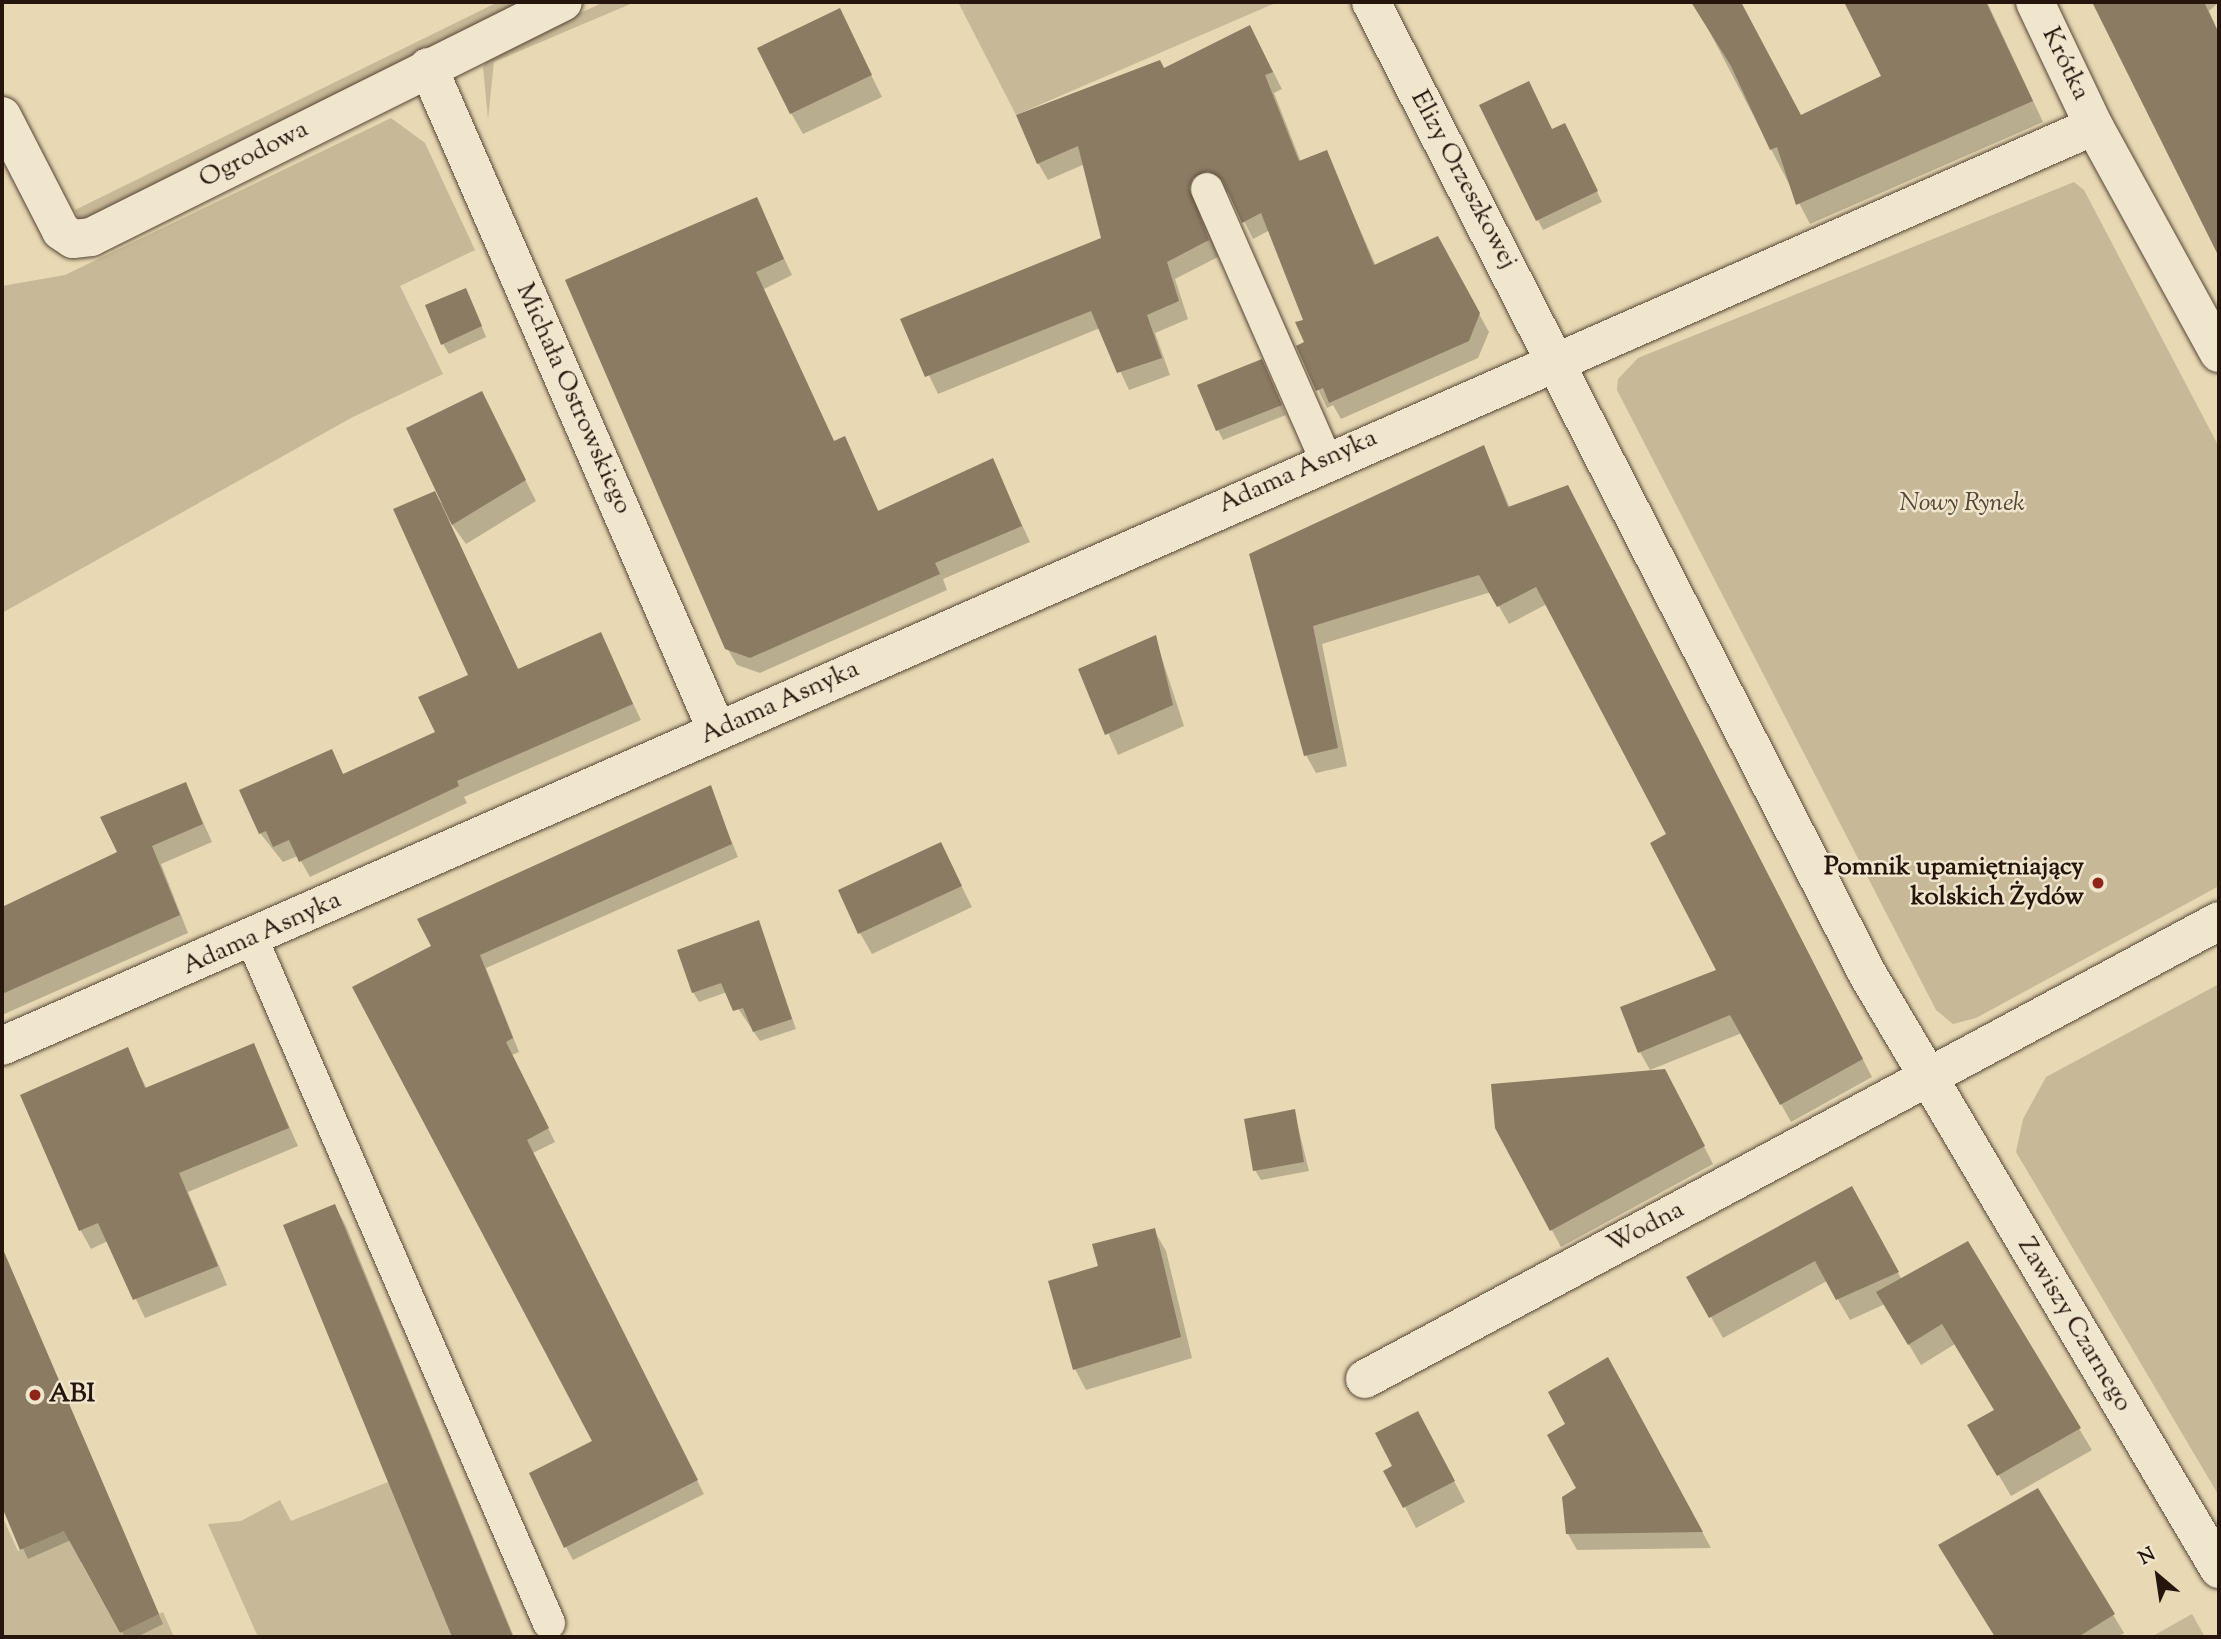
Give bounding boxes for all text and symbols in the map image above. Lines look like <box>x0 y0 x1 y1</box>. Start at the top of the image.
street label: Krótka <box>2034 22 2096 106</box>
street label: Elizy Orzeszkowej <box>1403 85 1523 275</box>
street label: Ogrodowa <box>194 114 314 196</box>
street label: Michała Ostrowskiego <box>508 279 638 519</box>
street label: Adama Asnyka <box>1214 423 1382 521</box>
park label: Nowy Rynek <box>1899 488 2025 520</box>
street label: Adama Asnyka <box>696 654 864 752</box>
place label: Pomnik upamiętniający kolskich Żydów <box>1824 852 2084 914</box>
marker: Pomnik upamiętniający kolskich Żydów <box>2090 875 2106 891</box>
street label: Adama Asnyka <box>178 885 346 983</box>
street label: Wodna <box>1602 1195 1690 1261</box>
street label: Zawiszy Czarnego <box>2010 1232 2138 1418</box>
place label: ABI <box>49 1379 95 1411</box>
marker: ABI <box>27 1387 43 1403</box>
north arrow <box>2123 1541 2193 1611</box>
text: N <box>2134 1542 2161 1573</box>

